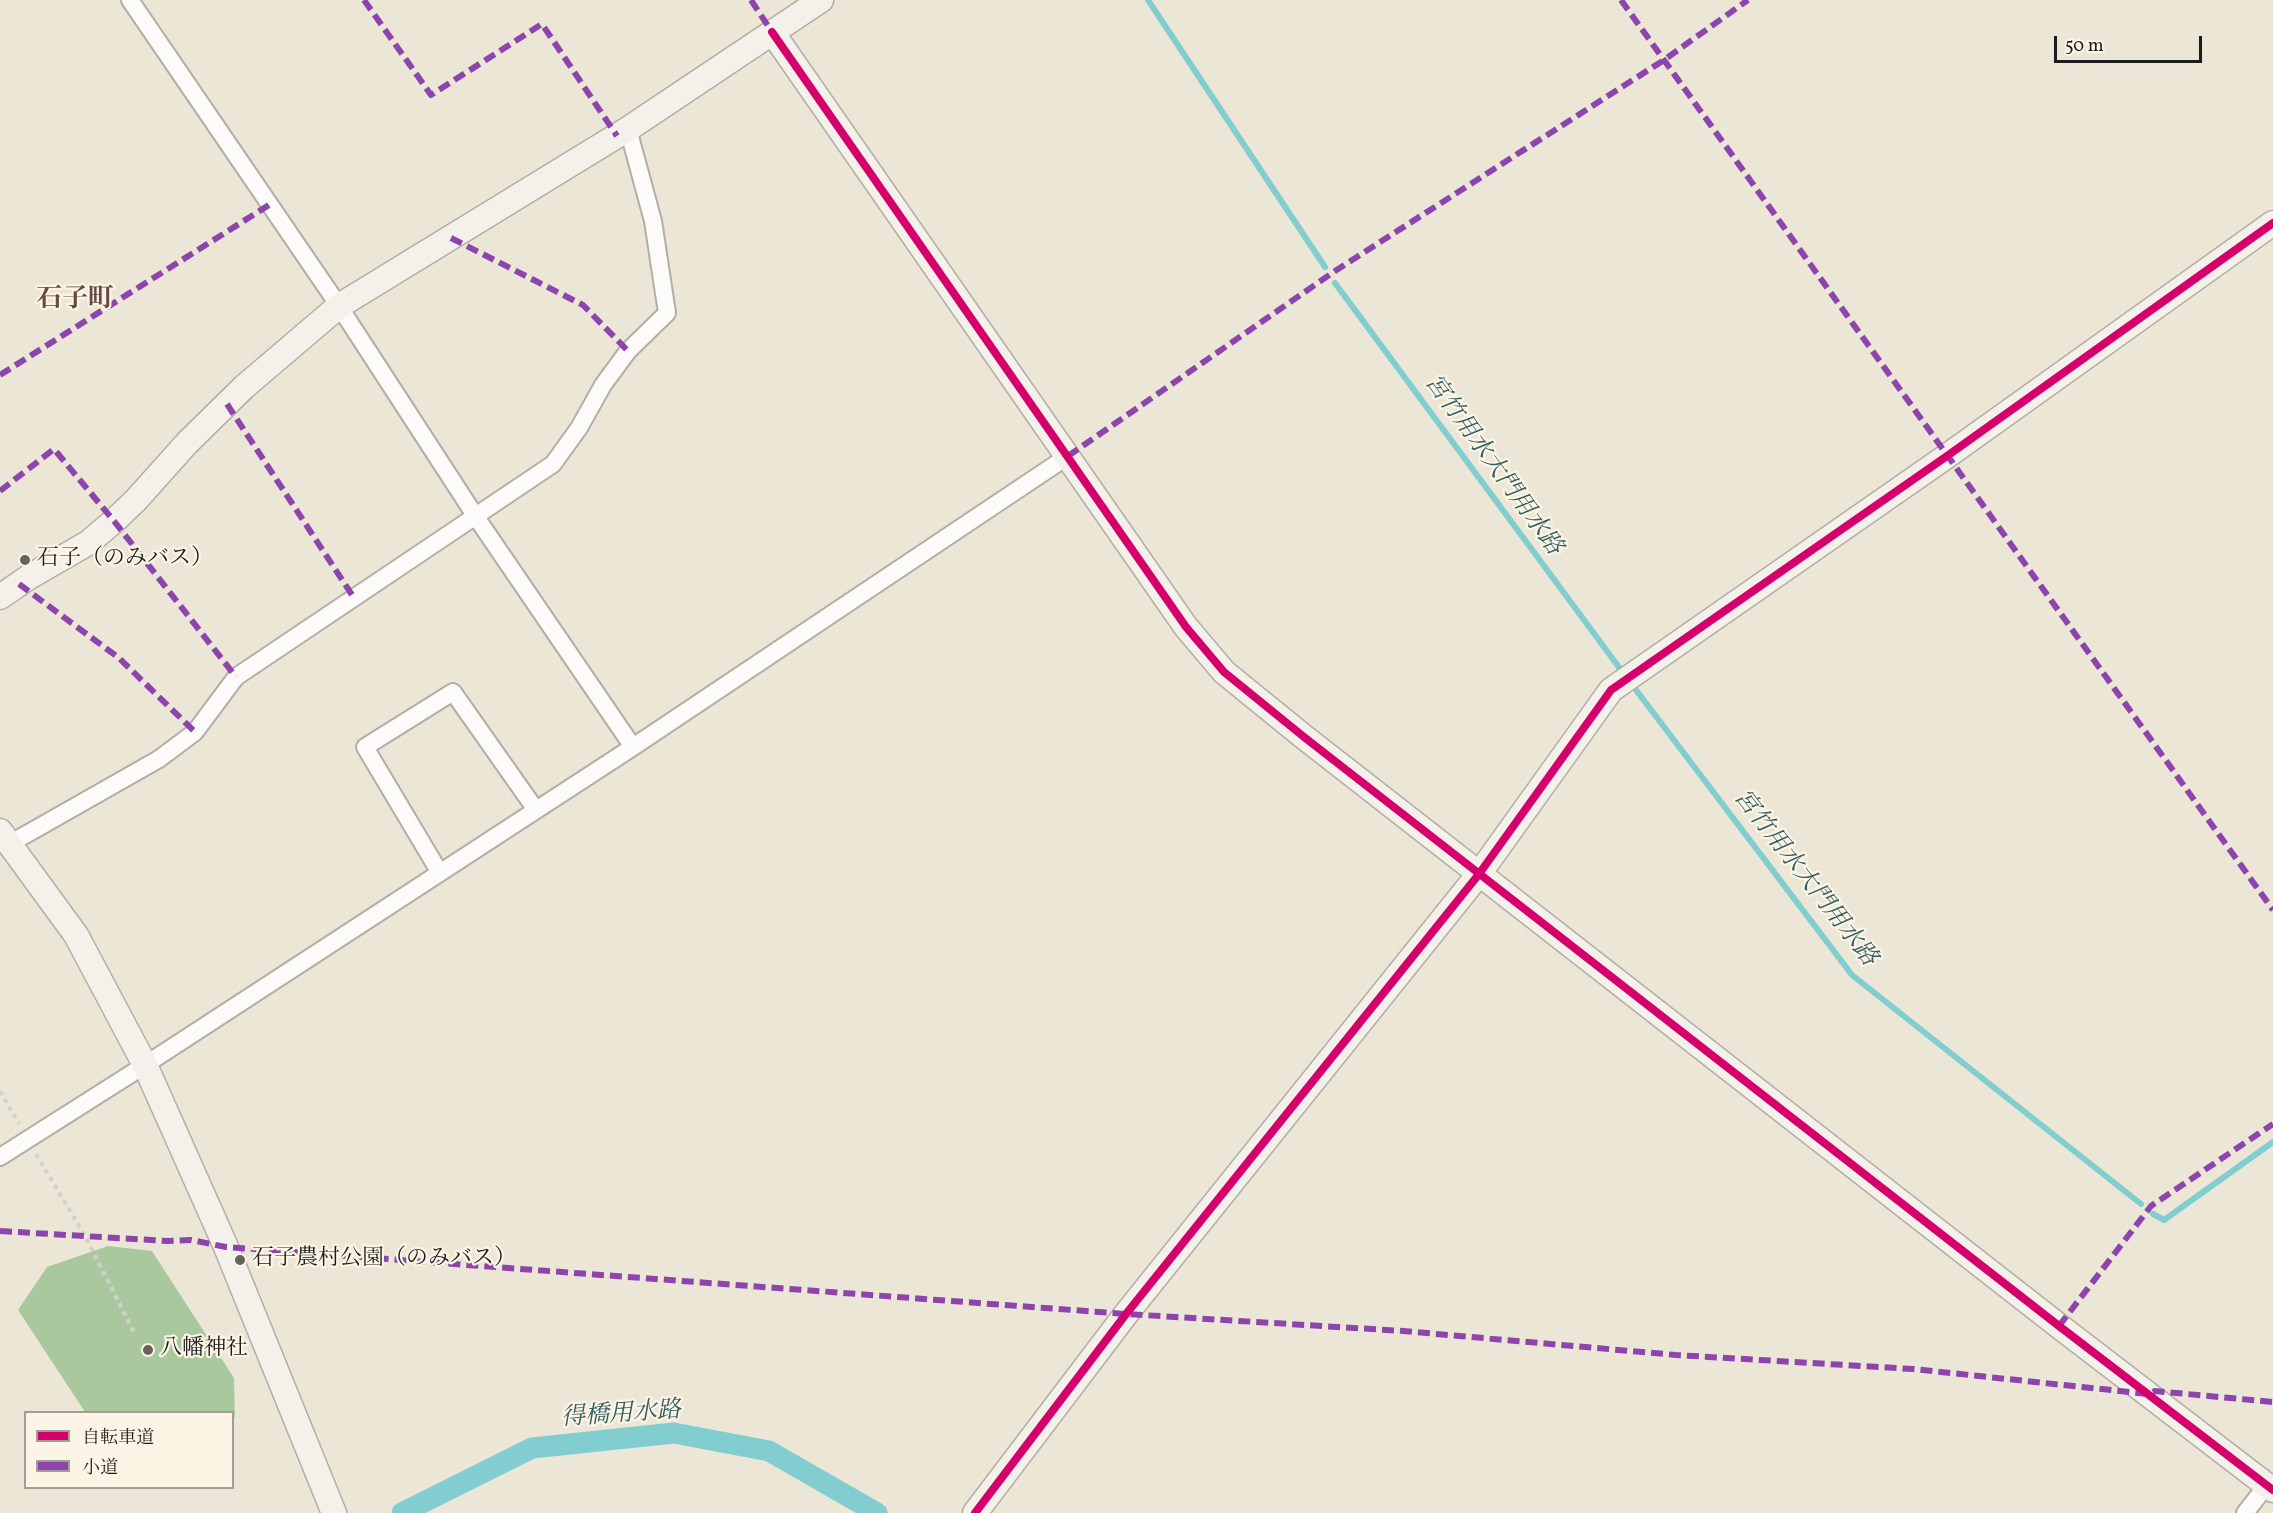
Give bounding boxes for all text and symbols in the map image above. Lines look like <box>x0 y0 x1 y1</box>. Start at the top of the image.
scale bar <box>2057 24 2206 62</box>
text: 50 m <box>2065 34 2104 59</box>
district label: 石子町 <box>36 285 114 317</box>
water label: 宮竹用水大門用水路 <box>1417 370 1567 562</box>
place label: 石子（のみバス） <box>37 547 213 573</box>
marker: 石子（のみバス） <box>18 553 32 567</box>
water label: 宮竹用水大門用水路 <box>1726 785 1882 973</box>
place label: 石子農村公園（のみバス） <box>252 1247 516 1273</box>
marker: 石子農村公園（のみバス） <box>233 1253 247 1267</box>
place label: 八幡神社 <box>160 1337 248 1363</box>
marker: 八幡神社 <box>141 1343 155 1357</box>
water label: 得橋用水路 <box>560 1397 682 1435</box>
legend <box>24 1411 234 1489</box>
text: 自転車道 <box>82 1426 154 1451</box>
text: 小道 <box>82 1456 118 1481</box>

